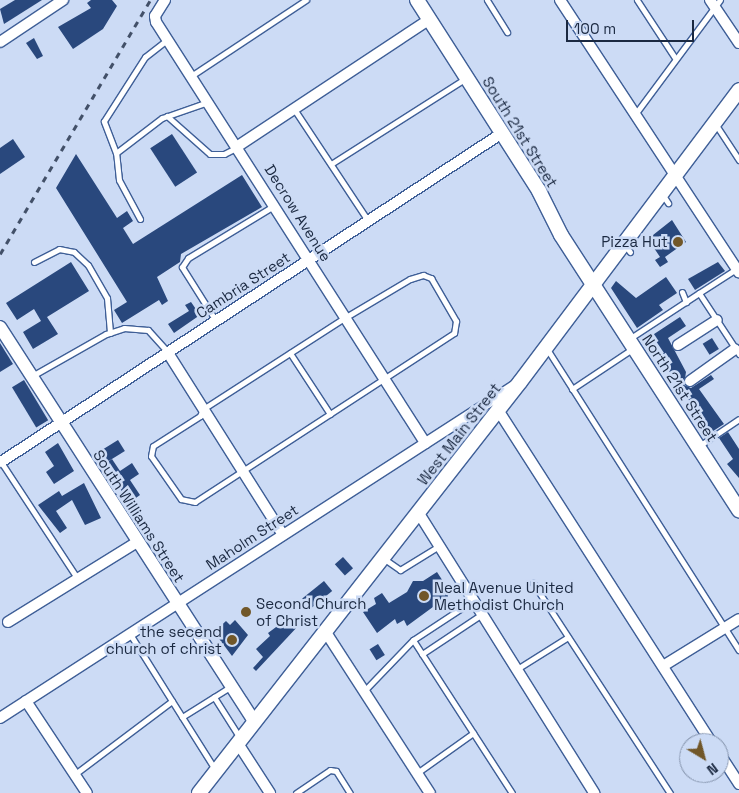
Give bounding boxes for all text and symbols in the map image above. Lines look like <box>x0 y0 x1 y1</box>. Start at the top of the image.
scale bar <box>569 10 696 42</box>
text: 100 m <box>574 19 616 38</box>
street label: South 21st Street <box>479 73 561 191</box>
street label: Decrow Avenue <box>261 161 335 265</box>
place label: Pizza Hut <box>601 233 668 251</box>
marker: Pizza Hut <box>672 236 684 248</box>
street label: Cambria Street <box>193 248 293 322</box>
street label: North 21st Street <box>639 331 721 445</box>
street label: West Main Street <box>414 379 504 489</box>
street label: South Williams Street <box>89 446 189 586</box>
street label: Maholm Street <box>203 500 301 574</box>
place label: Neal Avenue United Methodist Church <box>434 578 574 613</box>
marker: Neal Avenue United Methodist Church <box>418 590 430 602</box>
place label: Second Church of Christ <box>256 594 366 629</box>
marker: Second Church of Christ <box>240 606 252 618</box>
place label: the secend church of christ <box>106 622 222 657</box>
marker: the secend church of christ <box>226 634 238 646</box>
north arrow <box>679 733 729 783</box>
text: N <box>703 759 722 779</box>

